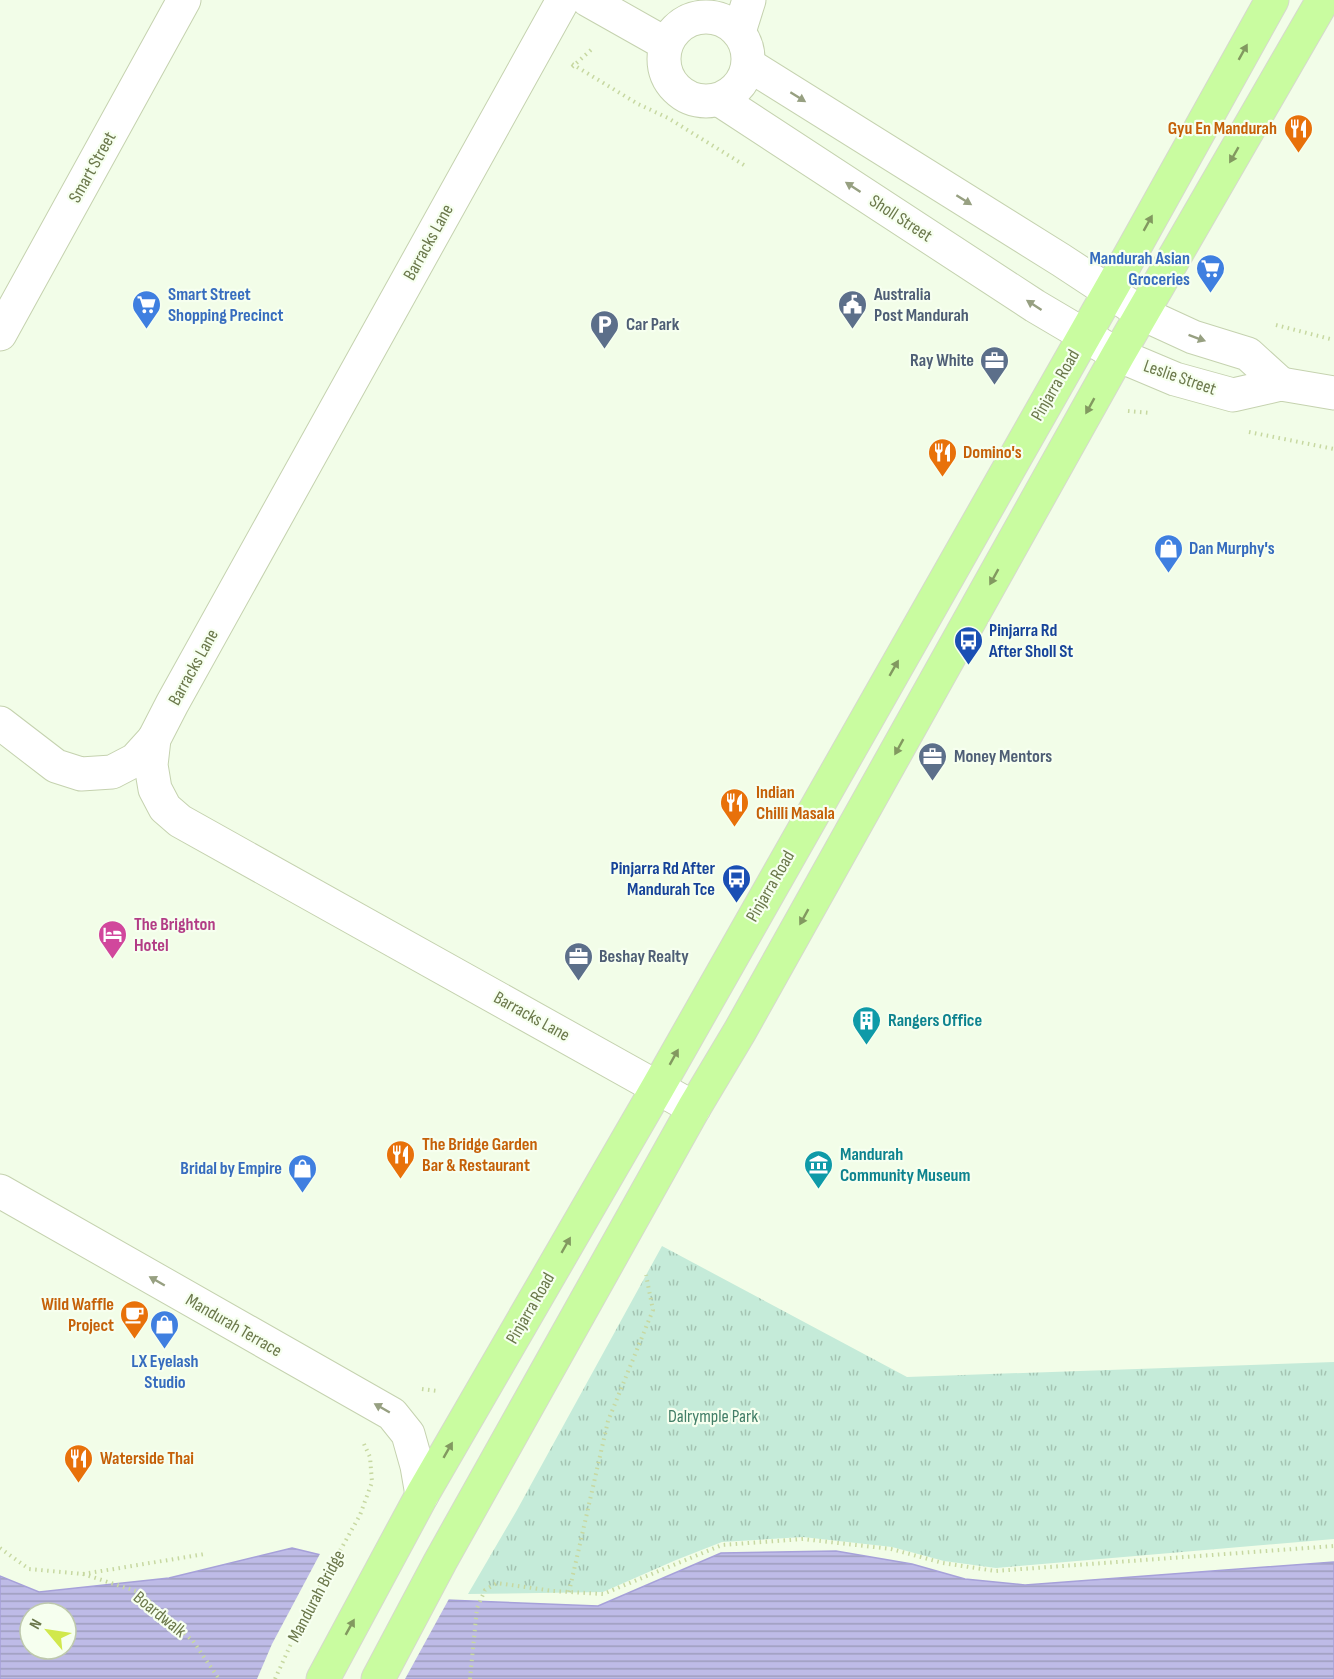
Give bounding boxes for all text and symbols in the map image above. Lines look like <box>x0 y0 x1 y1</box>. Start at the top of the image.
one-way arrow <box>1238 43 1248 60</box>
one-way arrow <box>790 91 806 102</box>
restaurant icon: Gyu En Mandurah <box>1282 112 1314 154</box>
place label: Gyu En Mandurah <box>1168 118 1277 139</box>
street label: Smart Street <box>64 128 121 206</box>
one-way arrow <box>1229 147 1240 163</box>
one-way arrow <box>845 181 861 192</box>
street label: Sholl Street <box>865 190 936 247</box>
one-way arrow <box>956 194 972 205</box>
street label: Barracks Lane <box>399 201 458 284</box>
one-way arrow <box>1143 214 1153 231</box>
place label: Mandurah Asian Groceries <box>1089 248 1190 290</box>
supermarket icon: Mandurah Asian Groceries <box>1195 252 1227 294</box>
place label: Smart Street Shopping Precinct <box>168 284 284 326</box>
place label: Australia Post Mandurah <box>873 284 969 326</box>
supermarket icon: Smart Street Shopping Precinct <box>131 288 163 330</box>
public building icon: Australia Post Mandurah <box>837 288 869 330</box>
one-way arrow <box>1026 300 1042 311</box>
parking icon: Car Park <box>589 308 621 350</box>
place label: Car Park <box>626 314 680 335</box>
one-way arrow <box>1188 333 1206 343</box>
office icon: Ray White <box>979 344 1011 386</box>
street label: Pinjarra Road <box>1027 346 1084 425</box>
place label: Ray White <box>910 350 974 371</box>
street label: Leslie Street <box>1141 355 1219 400</box>
one-way arrow <box>1085 398 1095 415</box>
restaurant icon: Domino's <box>926 436 958 478</box>
place label: Domino's <box>963 442 1022 463</box>
shop icon: Dan Murphy's <box>1152 532 1184 574</box>
place label: Dan Murphy's <box>1189 538 1275 559</box>
one-way arrow <box>990 568 1000 585</box>
place label: Pinjarra Rd After Sholl St <box>988 620 1073 662</box>
bus stop icon: Pinjarra Rd After Sholl St <box>952 624 984 666</box>
street label: Barracks Lane <box>164 626 223 709</box>
one-way arrow <box>889 660 899 677</box>
one-way arrow <box>894 739 904 756</box>
office icon: Money Mentors <box>917 740 949 782</box>
place label: Money Mentors <box>954 746 1052 767</box>
place label: Indian Chilli Masala <box>756 782 835 824</box>
restaurant icon: Indian Chilli Masala <box>719 786 751 828</box>
street label: Pinjarra Road <box>742 847 799 926</box>
place label: Pinjarra Rd After Mandurah Tce <box>611 858 715 900</box>
bus stop icon: Pinjarra Rd After Mandurah Tce <box>720 862 752 904</box>
one-way arrow <box>799 909 809 926</box>
place label: The Brighton Hotel <box>134 914 215 956</box>
hotel icon: The Brighton Hotel <box>97 918 129 960</box>
office icon: Beshay Realty <box>562 940 594 982</box>
place label: Beshay Realty <box>599 946 689 967</box>
street label: Barracks Lane <box>490 987 573 1046</box>
building icon: Rangers Office <box>851 1004 883 1046</box>
place label: Rangers Office <box>888 1010 982 1031</box>
one-way arrow <box>669 1049 679 1066</box>
place label: The Bridge Garden Bar & Restaurant <box>422 1134 537 1176</box>
restaurant icon: The Bridge Garden Bar & Restaurant <box>385 1138 417 1180</box>
place label: Mandurah Community Museum <box>840 1144 970 1186</box>
museum icon: Mandurah Community Museum <box>803 1148 835 1190</box>
shop icon: Bridal by Empire <box>287 1152 319 1194</box>
place label: Bridal by Empire <box>180 1158 282 1179</box>
one-way arrow <box>561 1237 572 1253</box>
street label: Pinjarra Road <box>502 1269 559 1348</box>
one-way arrow <box>149 1276 166 1286</box>
street label: Mandurah Terrace <box>182 1289 286 1361</box>
place label: Wild Waffle Project <box>41 1294 114 1336</box>
cafe icon: Wild Waffle Project <box>119 1298 151 1340</box>
shop icon: LX Eyelash Studio <box>149 1308 181 1350</box>
place label: LX Eyelash Studio <box>131 1351 199 1393</box>
one-way arrow <box>373 1403 390 1413</box>
park label: Dalrymple Park <box>668 1406 758 1427</box>
one-way arrow <box>443 1441 453 1458</box>
restaurant icon: Waterside Thai <box>63 1442 95 1484</box>
place label: Waterside Thai <box>100 1448 194 1469</box>
street label: Mandurah Bridge <box>283 1547 349 1646</box>
street label: Boardwalk <box>129 1587 190 1642</box>
north arrow <box>18 1601 78 1661</box>
text: N <box>26 1616 47 1633</box>
one-way arrow <box>344 1619 355 1635</box>

